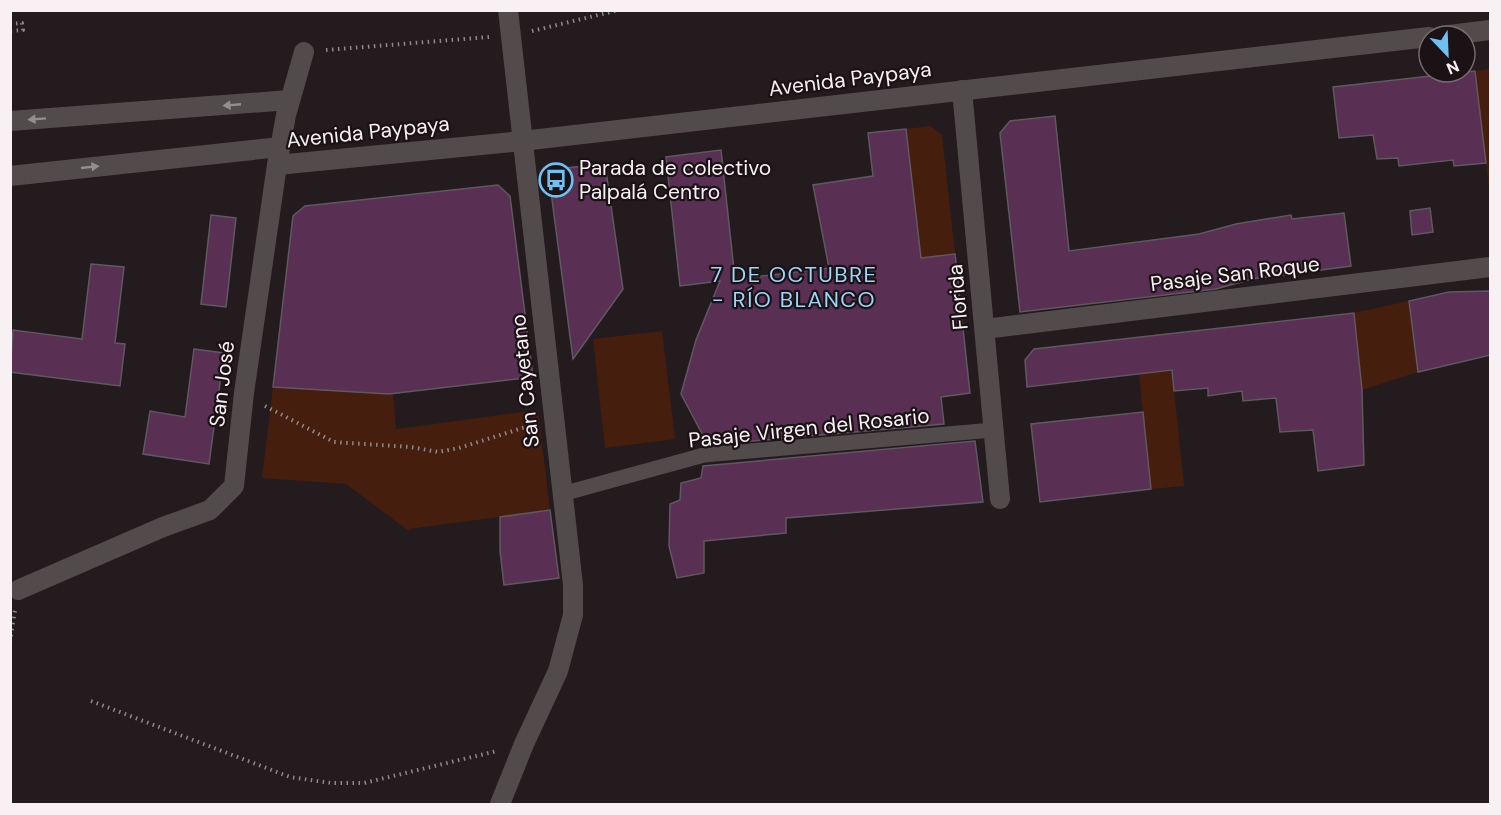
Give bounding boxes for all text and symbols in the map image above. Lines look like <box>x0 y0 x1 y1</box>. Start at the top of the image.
north arrow <box>1417 24 1477 84</box>
street label: Avenida Paypaya <box>767 55 933 103</box>
text: N <box>1443 55 1462 79</box>
one-way arrow <box>222 100 241 110</box>
street label: Avenida Paypaya <box>285 110 451 154</box>
one-way arrow <box>28 115 47 124</box>
place label: Parada de colectivo Palpalá Centro <box>579 154 771 206</box>
bus stop icon: Parada de colectivo Palpalá Centro <box>538 162 574 198</box>
one-way arrow <box>80 163 99 172</box>
street label: Pasaje San Roque <box>1149 250 1321 298</box>
district label: 7 DE OCTUBRE - RÍO BLANCO <box>711 260 877 314</box>
street label: Florida <box>941 263 975 331</box>
street label: San Cayetano <box>504 313 546 449</box>
street label: San José <box>203 339 241 429</box>
street label: Pasaje Virgen del Rosario <box>687 401 931 455</box>

